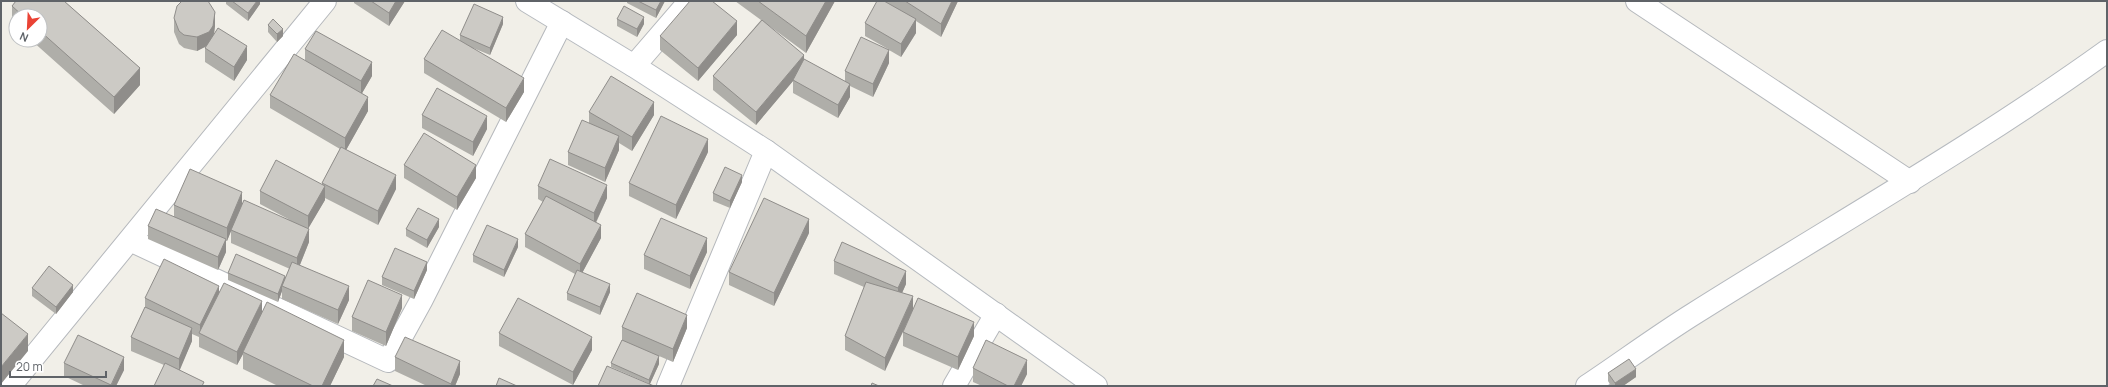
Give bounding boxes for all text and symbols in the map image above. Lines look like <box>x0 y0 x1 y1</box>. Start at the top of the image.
north arrow <box>8 8 48 48</box>
text: N <box>17 29 30 46</box>
scale bar <box>10 353 106 379</box>
text: 20 m <box>16 358 43 375</box>

